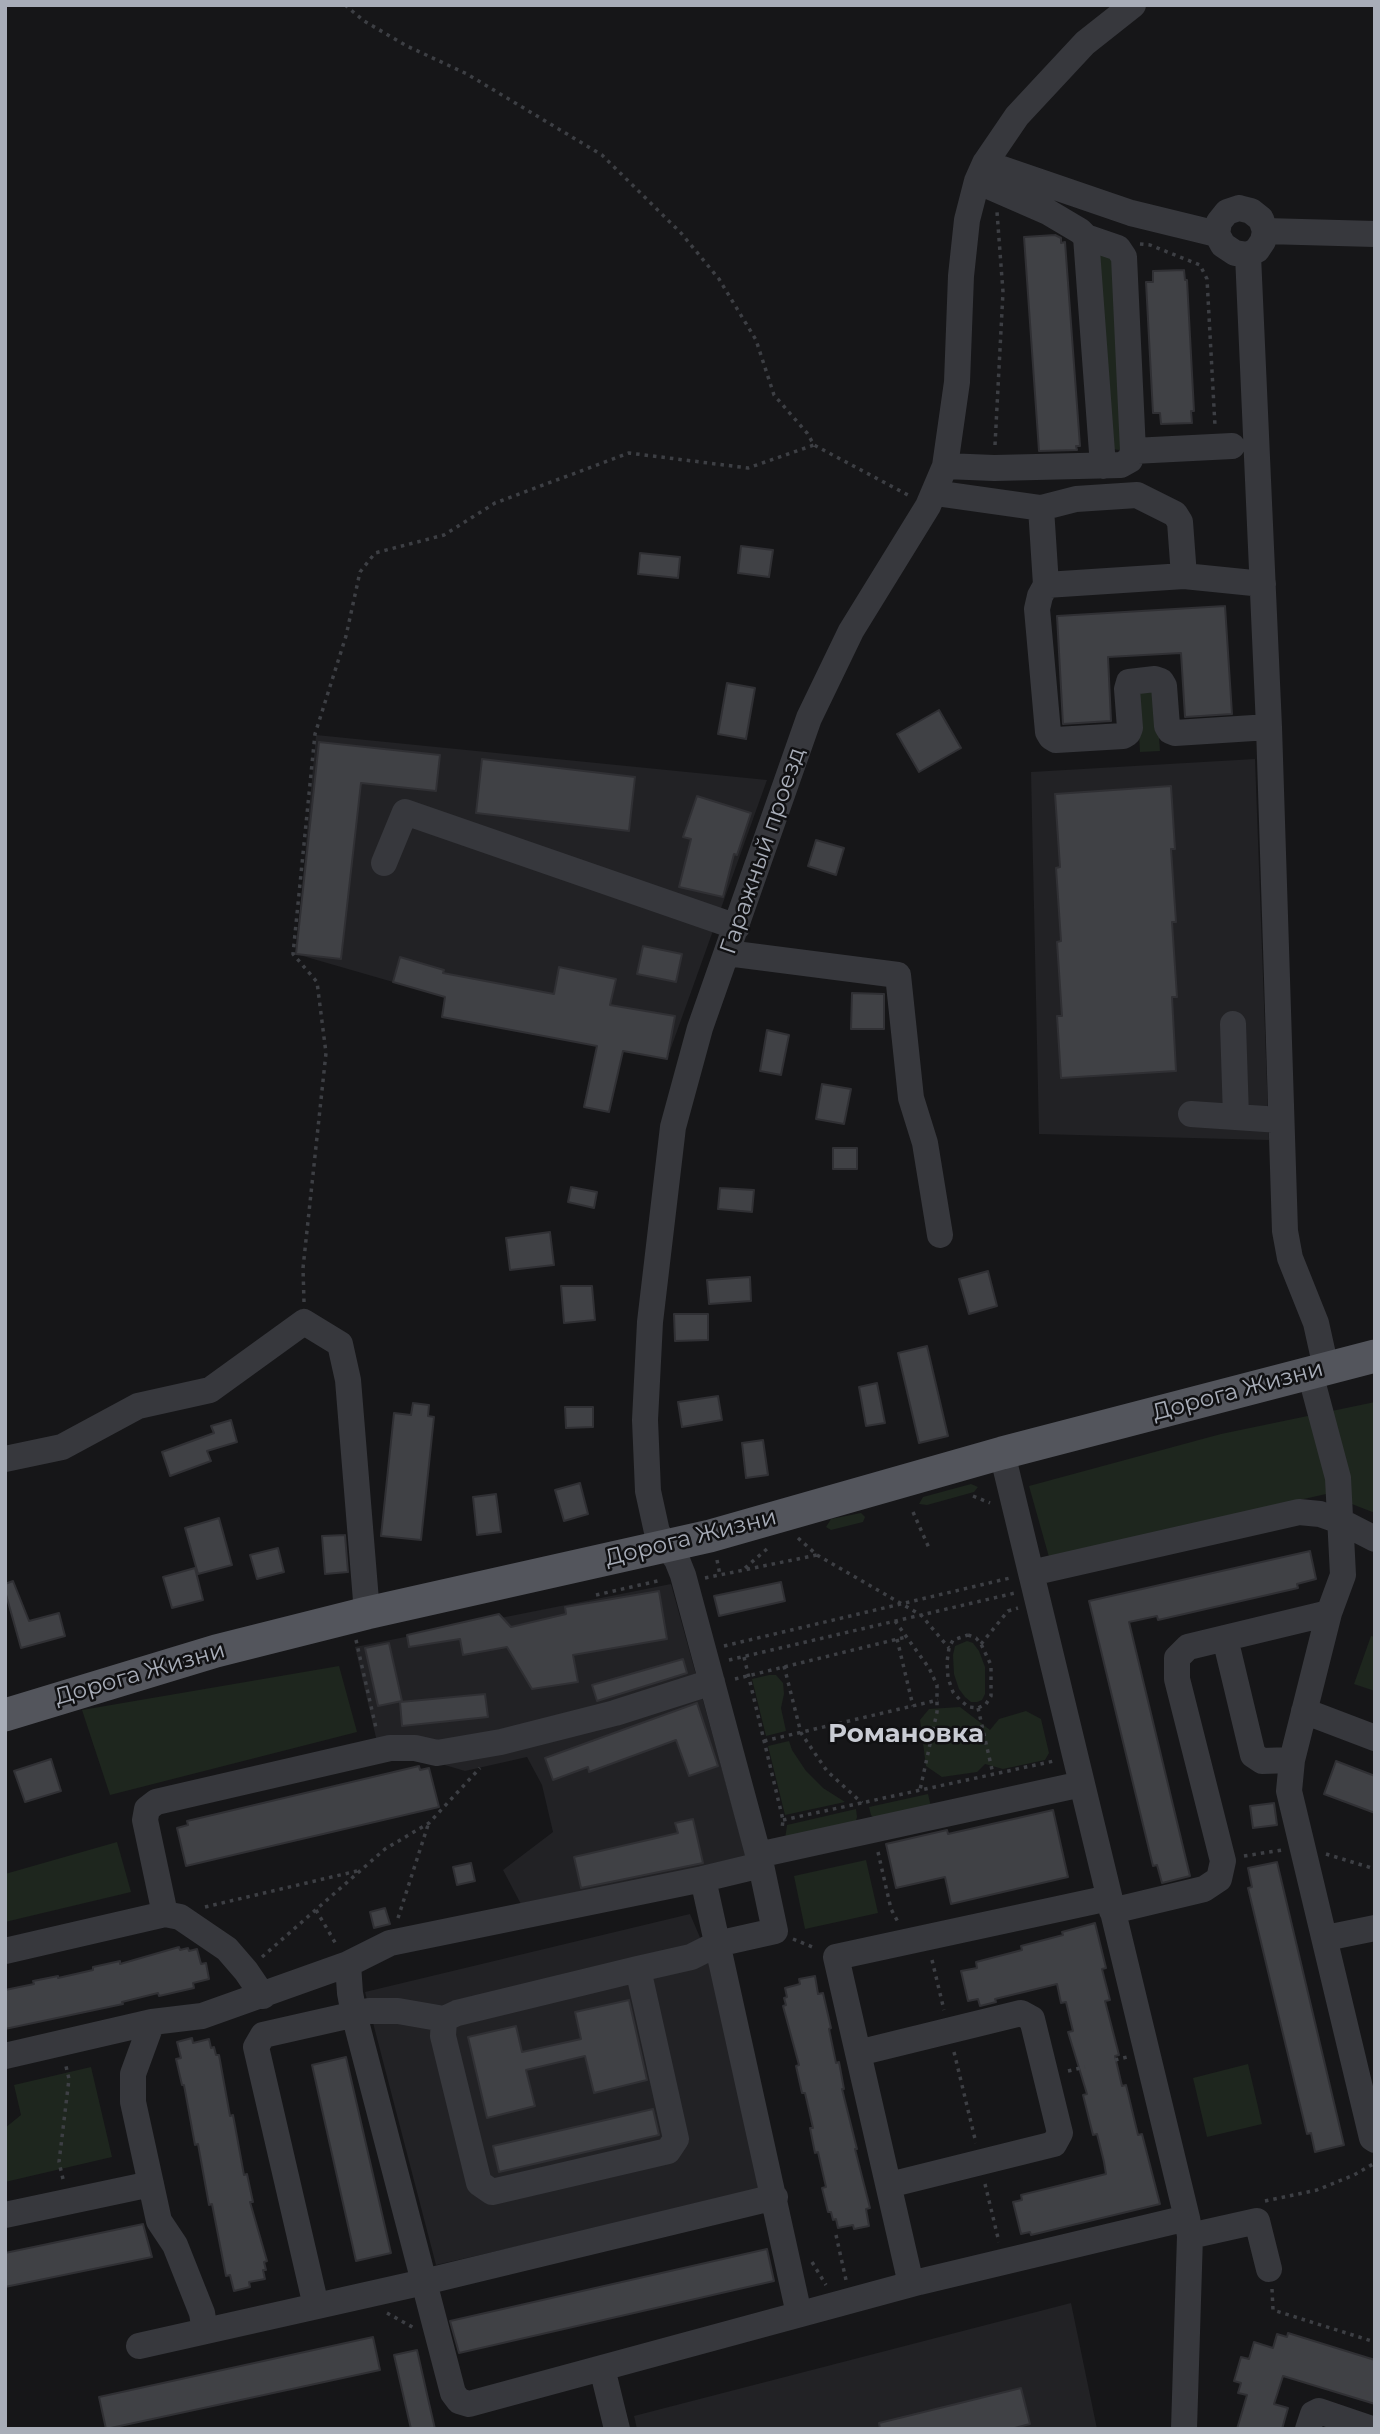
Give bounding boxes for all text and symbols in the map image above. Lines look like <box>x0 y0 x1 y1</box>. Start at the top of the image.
street label: Гаражный проезд <box>715 744 811 958</box>
street label: Дорога Жизни <box>1150 1355 1326 1427</box>
street label: Дорога Жизни <box>602 1503 780 1573</box>
street label: Дорога Жизни <box>52 1637 228 1711</box>
district label: Романовка <box>828 1718 984 1750</box>

